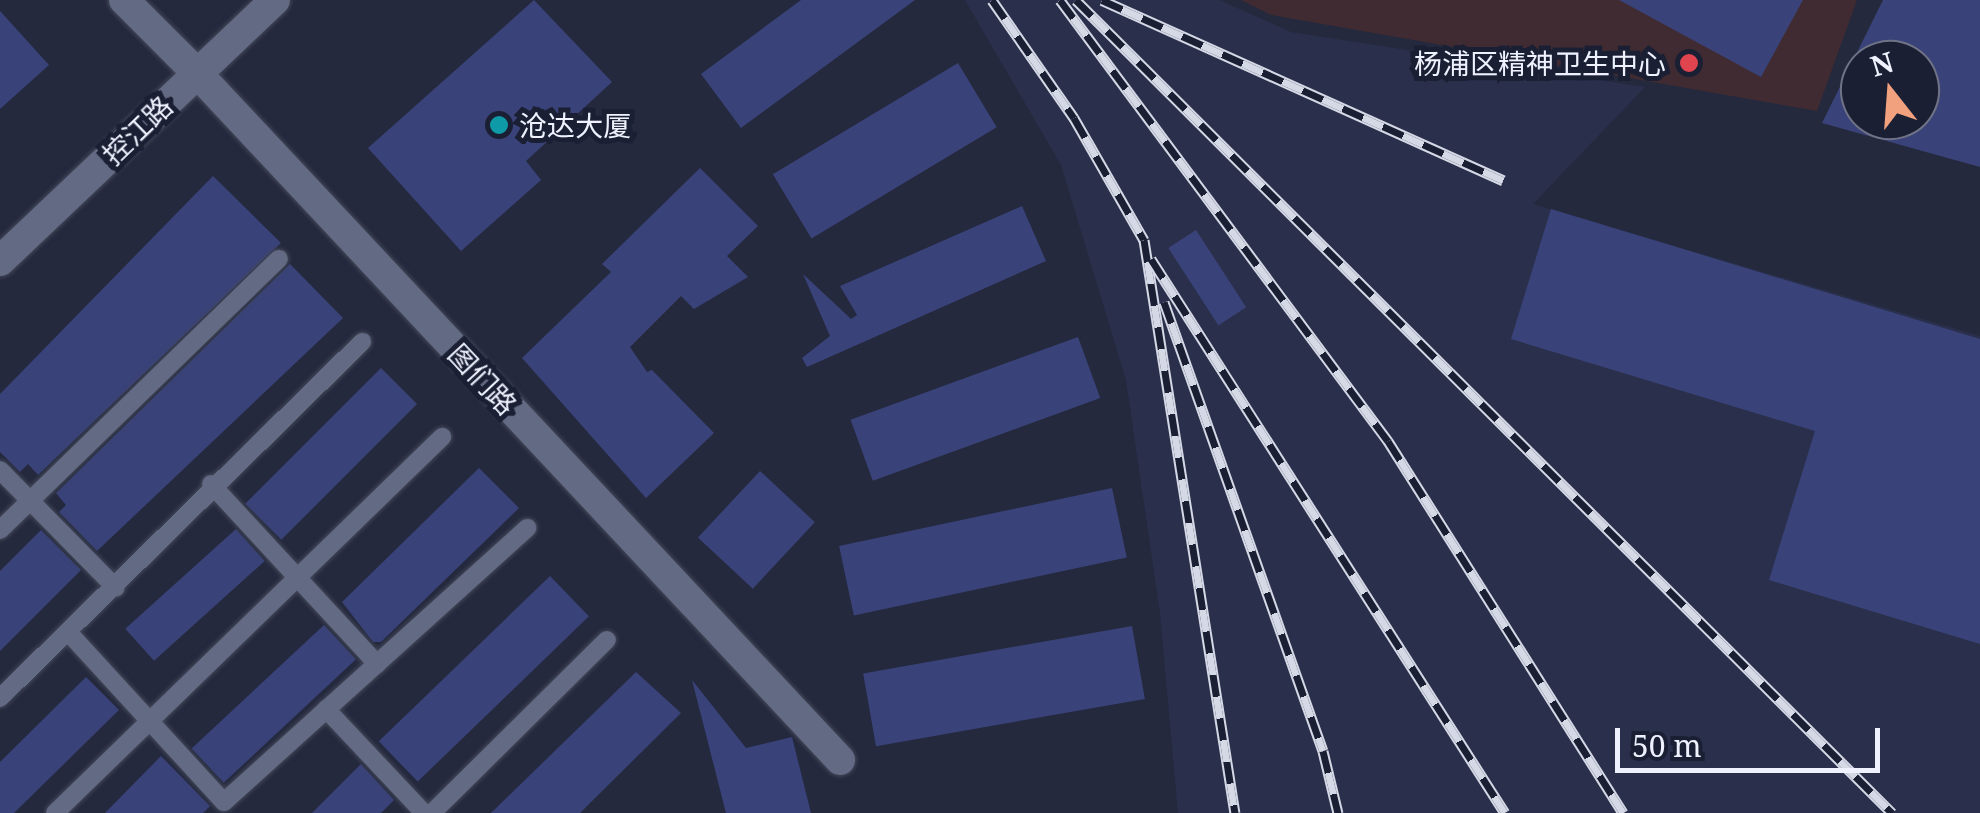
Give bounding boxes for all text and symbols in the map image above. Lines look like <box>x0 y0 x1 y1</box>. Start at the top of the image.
north arrow <box>1840 40 1940 140</box>
text: N <box>1866 42 1898 85</box>
place label: 杨浦区精神卫生中心 <box>1414 46 1666 80</box>
marker: 杨浦区精神卫生中心 <box>1676 50 1702 76</box>
street label: 控江路 <box>95 89 179 171</box>
place label: 沧达大厦 <box>519 108 631 142</box>
marker: 沧达大厦 <box>488 114 510 136</box>
street label: 图们路 <box>442 337 524 421</box>
scale bar <box>1620 708 1885 770</box>
text: 50 m <box>1632 725 1702 766</box>

